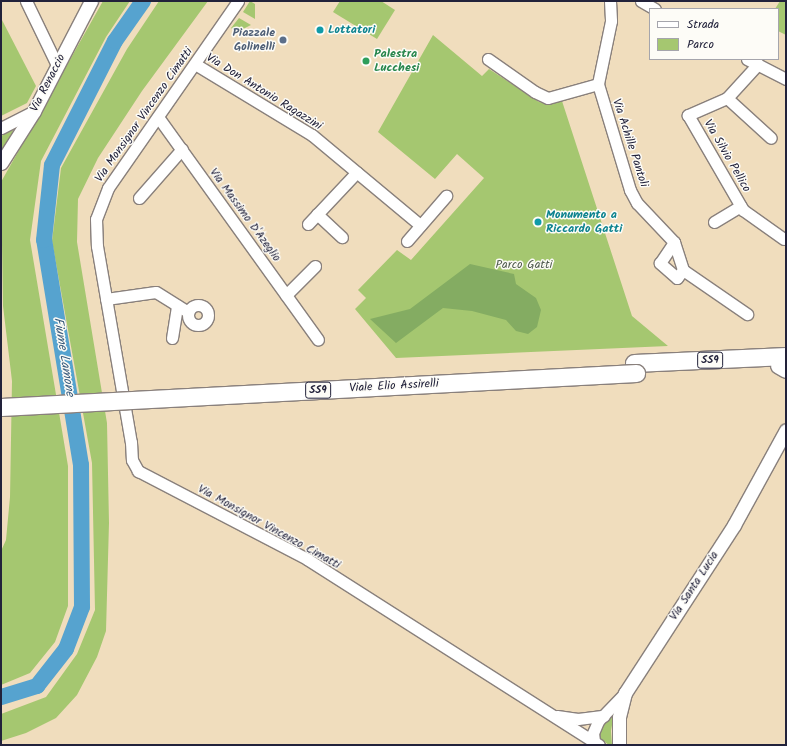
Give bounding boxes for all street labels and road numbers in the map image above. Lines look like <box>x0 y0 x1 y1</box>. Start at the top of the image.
street label: Via Monsignor Vincenzo Cimatti <box>92 45 196 185</box>
street label: Via Don Antonio Ragazzini <box>203 50 325 134</box>
street label: Via Renaccio <box>27 52 69 114</box>
street label: Via Achille Pantoli <box>609 97 651 189</box>
street label: Via Silvio Pellico <box>700 117 754 195</box>
street label: Via Massimo D'Azeglio <box>206 165 284 265</box>
road number: SS9 <box>697 351 723 369</box>
street label: Viale Elio Assirelli <box>349 376 439 396</box>
road number: SS9 <box>305 381 331 399</box>
street label: Via Monsignor Vincenzo Cimatti <box>195 482 343 572</box>
street label: Via Santa Lucia <box>666 549 722 623</box>

